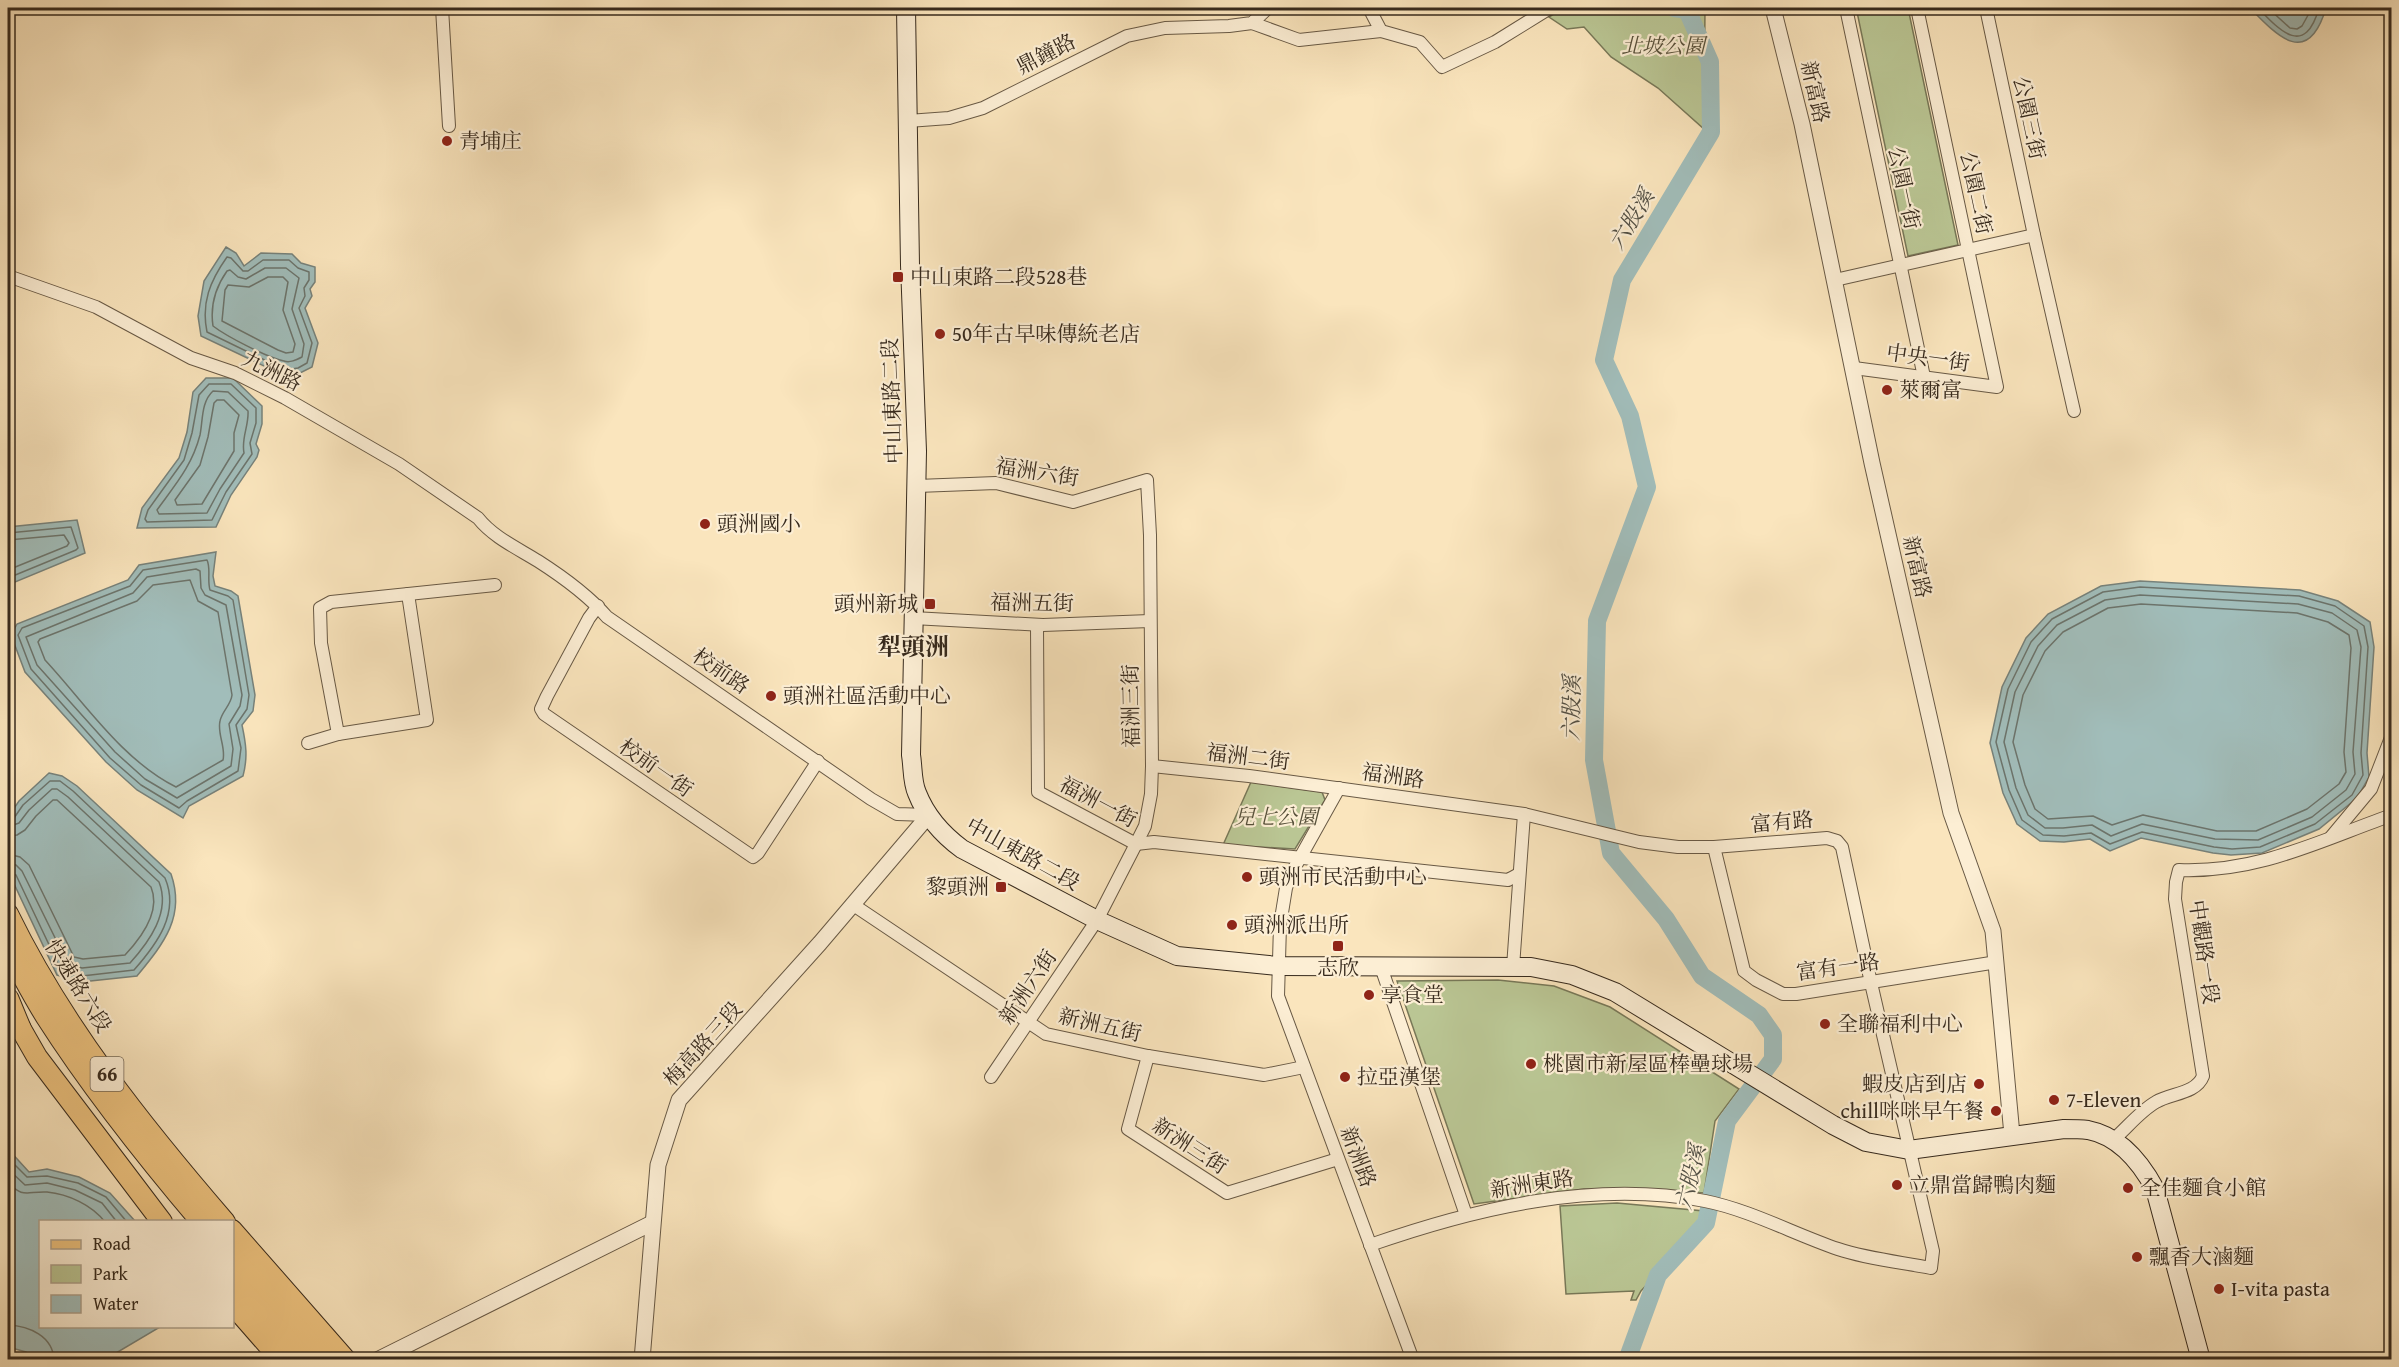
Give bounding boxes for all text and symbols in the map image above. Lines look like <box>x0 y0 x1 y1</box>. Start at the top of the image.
street label: 鼎鐘路 <box>1011 25 1081 82</box>
park label: 北坡公園 <box>1621 30 1708 61</box>
street label: 新富路 <box>1793 58 1838 126</box>
street label: 公園三街 <box>2006 74 2053 162</box>
place label: 青埔庄 <box>459 125 522 156</box>
marker: 青埔庄 <box>440 134 454 148</box>
street label: 公園一街 <box>1881 144 1928 232</box>
street label: 公園二街 <box>1953 149 2000 237</box>
water label: 六股溪 <box>1600 181 1663 256</box>
place label: 中山東路二段528巷 <box>910 261 1087 292</box>
marker: 中山東路二段528巷 <box>891 270 905 284</box>
place label: 50年古早味傳統老店 <box>952 318 1140 349</box>
marker: 50年古早味傳統老店 <box>933 327 947 341</box>
street label: 中央一街 <box>1884 336 1972 379</box>
street label: 中山東路二段 <box>874 338 909 465</box>
street label: 九洲路 <box>237 343 307 398</box>
place label: 萊爾富 <box>1899 374 1962 405</box>
marker: 萊爾富 <box>1880 383 1894 397</box>
street label: 福洲六街 <box>993 450 1081 493</box>
place label: 頭洲國小 <box>717 508 801 539</box>
marker: 頭洲國小 <box>698 517 712 531</box>
street label: 新富路 <box>1895 533 1940 601</box>
street label: 福洲五街 <box>990 586 1074 619</box>
place label: 頭州新城 <box>834 588 918 619</box>
marker: 頭州新城 <box>923 597 937 611</box>
district label: 犁頭洲 <box>877 629 949 664</box>
street label: 校前路 <box>686 640 756 701</box>
street label: 福洲三街 <box>1114 664 1147 748</box>
water label: 六股溪 <box>1554 673 1588 741</box>
place label: 頭洲社區活動中心 <box>783 680 951 711</box>
marker: 頭洲社區活動中心 <box>764 689 778 703</box>
street label: 校前一街 <box>613 731 700 804</box>
street label: 福洲二街 <box>1204 736 1292 777</box>
street label: 福洲路 <box>1360 756 1426 795</box>
street label: 福洲一街 <box>1054 768 1143 835</box>
park label: 兒七公園 <box>1234 801 1321 832</box>
street label: 富有路 <box>1749 803 1815 840</box>
street label: 中山東路二段 <box>961 809 1086 898</box>
place label: 頭洲市民活動中心 <box>1259 861 1427 892</box>
marker: 頭洲市民活動中心 <box>1240 870 1254 884</box>
place label: 黎頭洲 <box>926 871 989 902</box>
marker: 黎頭洲 <box>994 880 1008 894</box>
street label: 中觀路一段 <box>2182 898 2227 1006</box>
place label: 頭洲派出所 <box>1244 909 1349 940</box>
marker: 頭洲派出所 <box>1225 918 1239 932</box>
street label: 快速路六段 <box>37 933 119 1038</box>
marker: 志欣 <box>1331 939 1345 953</box>
street label: 新洲六街 <box>991 943 1064 1030</box>
street label: 富有一路 <box>1794 945 1882 988</box>
place label: 志欣 <box>1317 952 1359 983</box>
place label: 享食堂 <box>1381 979 1444 1010</box>
marker: 享食堂 <box>1362 988 1376 1002</box>
street label: 梅高路三段 <box>656 994 749 1093</box>
street label: 新洲五街 <box>1056 1000 1145 1049</box>
place label: 全聯福利中心 <box>1837 1008 1963 1039</box>
marker: 全聯福利中心 <box>1818 1017 1832 1031</box>
place label: 桃園市新屋區棒壘球場 <box>1543 1048 1753 1079</box>
road number: 66 <box>90 1057 124 1091</box>
marker: 桃園市新屋區棒壘球場 <box>1524 1057 1538 1071</box>
place label: 拉亞漢堡 <box>1357 1061 1441 1092</box>
place label: 蝦皮店到店 <box>1862 1068 1967 1099</box>
marker: 拉亞漢堡 <box>1338 1070 1352 1084</box>
marker: 蝦皮店到店 <box>1972 1077 1986 1091</box>
place label: 7-Eleven <box>2066 1084 2142 1115</box>
marker: 7-Eleven <box>2047 1093 2061 1107</box>
place label: chill咪咪早午餐 <box>1841 1095 1984 1126</box>
marker: chill咪咪早午餐 <box>1989 1104 2003 1118</box>
street label: 新洲三街 <box>1147 1110 1234 1181</box>
street label: 新洲路 <box>1333 1122 1384 1192</box>
water label: 六股溪 <box>1667 1139 1713 1213</box>
street label: 新洲東路 <box>1488 1162 1576 1205</box>
place label: 立鼎當歸鴨肉麵 <box>1909 1169 2056 1200</box>
place label: 全佳麵食小館 <box>2140 1172 2266 1203</box>
marker: 立鼎當歸鴨肉麵 <box>1890 1178 1904 1192</box>
marker: 全佳麵食小館 <box>2121 1181 2135 1195</box>
legend <box>39 1220 234 1328</box>
text: Road <box>93 1230 131 1257</box>
place label: 飄香大滷麵 <box>2149 1241 2254 1272</box>
marker: 飄香大滷麵 <box>2130 1250 2144 1264</box>
text: Park <box>93 1260 129 1287</box>
place label: I-vita pasta <box>2231 1273 2330 1304</box>
marker: I-vita pasta <box>2212 1282 2226 1296</box>
text: Water <box>93 1290 139 1317</box>

